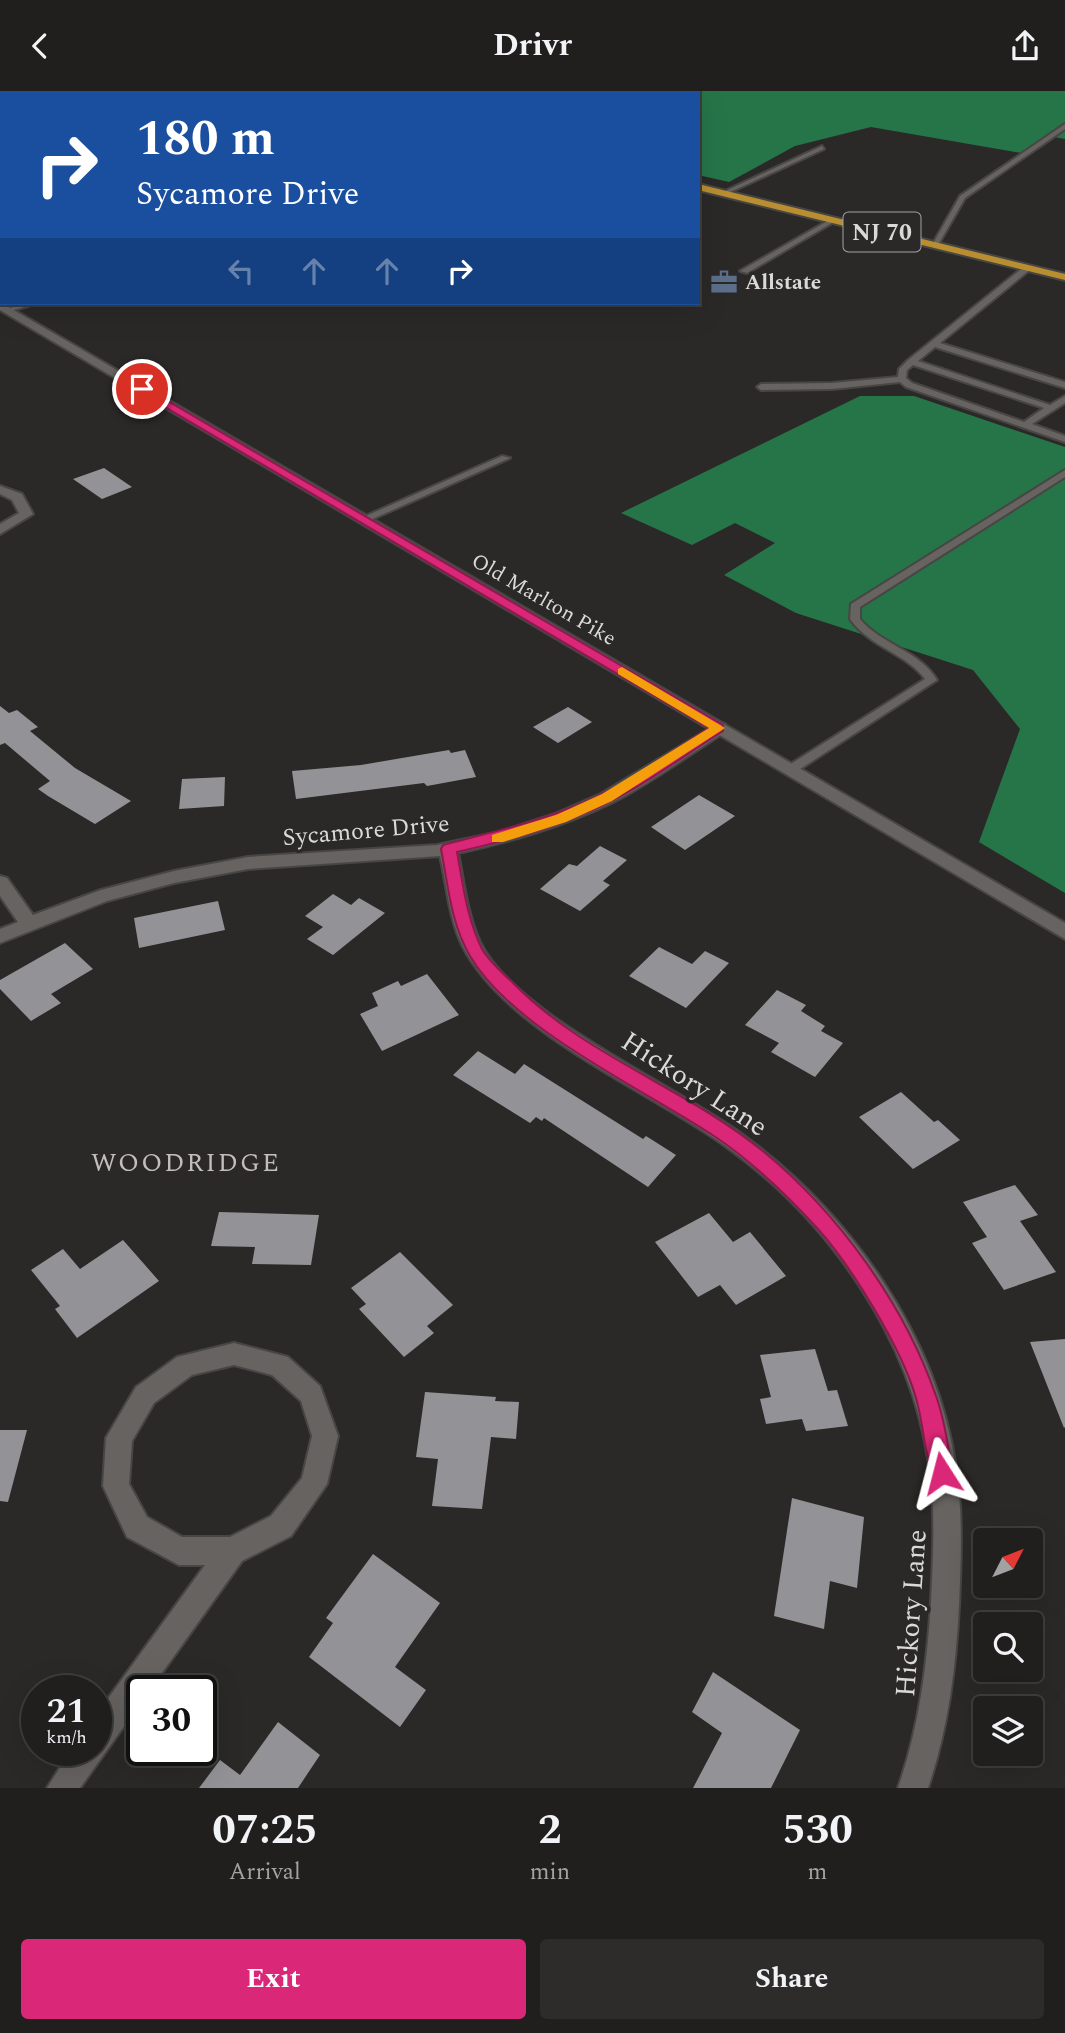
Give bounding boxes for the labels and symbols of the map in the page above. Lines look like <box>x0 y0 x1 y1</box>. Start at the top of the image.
road number: NJ 70 <box>844 213 920 251</box>
office icon: Allstate <box>709 267 739 297</box>
place label: Allstate <box>745 267 821 299</box>
pin <box>112 359 172 419</box>
street label: Old Marlton Pike <box>465 545 622 654</box>
street label: Sycamore Drive <box>281 806 451 856</box>
street label: Hickory Lane <box>612 1021 776 1148</box>
district label: WOODRIDGE <box>91 1143 281 1183</box>
position arrow <box>905 1436 979 1510</box>
street label: Hickory Lane <box>884 1528 939 1698</box>
north arrow <box>973 1528 1043 1598</box>
speed limit sign: 30 <box>126 1675 217 1766</box>

